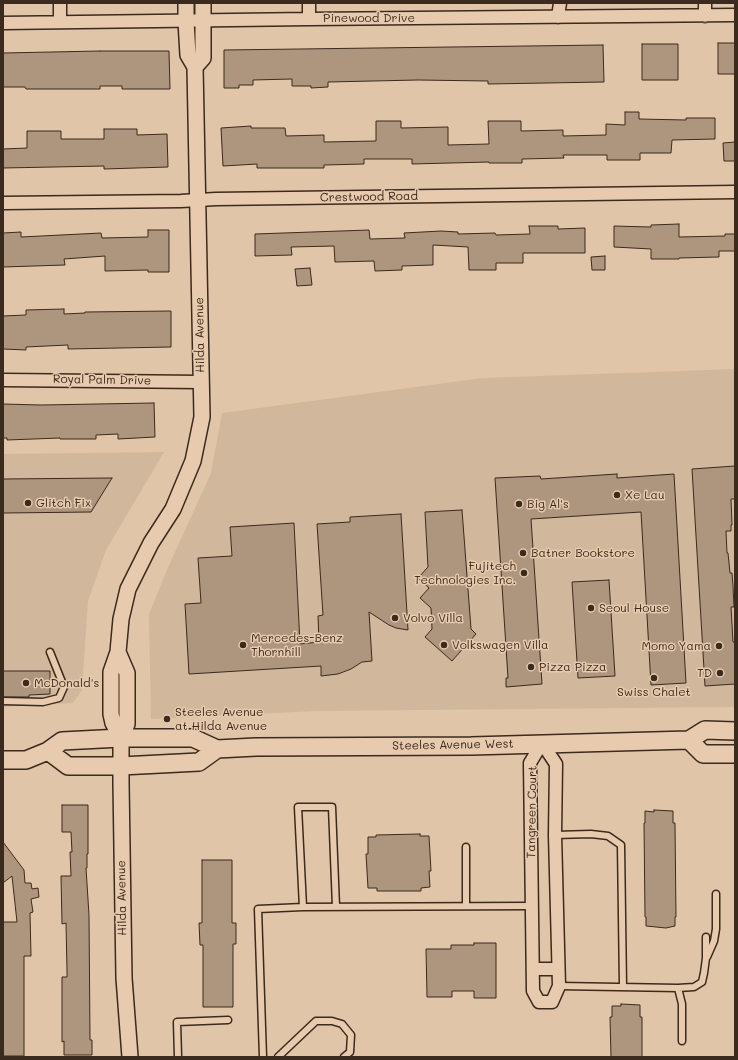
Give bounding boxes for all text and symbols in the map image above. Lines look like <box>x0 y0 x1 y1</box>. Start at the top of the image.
street label: Pinewood Drive <box>323 11 415 25</box>
street label: Crestwood Road <box>320 189 418 205</box>
street label: Hilda Avenue <box>192 297 208 373</box>
street label: Royal Palm Drive <box>53 372 151 388</box>
place label: Xe Lau <box>625 488 665 502</box>
marker: Xe Lau <box>612 490 622 500</box>
place label: Glitch Fix <box>36 496 91 510</box>
place label: Big Al's <box>527 497 569 511</box>
marker: Glitch Fix <box>23 498 33 508</box>
marker: Big Al's <box>514 499 524 509</box>
place label: Batner Bookstore <box>531 546 635 560</box>
marker: Batner Bookstore <box>518 548 528 558</box>
place label: Fujitech Technologies Inc. <box>414 559 516 587</box>
marker: Fujitech Technologies Inc. <box>519 568 529 578</box>
place label: Seoul House <box>599 601 669 615</box>
marker: Seoul House <box>586 603 596 613</box>
place label: Volvo Villa <box>403 611 463 625</box>
marker: Volvo Villa <box>390 613 400 623</box>
place label: Mercedes-Benz Thornhill <box>251 631 343 659</box>
place label: Volkswagen Villa <box>452 638 549 652</box>
place label: Momo Yama <box>641 639 711 653</box>
marker: Mercedes-Benz Thornhill <box>238 640 248 650</box>
marker: Volkswagen Villa <box>439 640 449 650</box>
marker: Momo Yama <box>714 641 724 651</box>
place label: Pizza Pizza <box>539 660 606 674</box>
marker: Pizza Pizza <box>526 662 536 672</box>
place label: TD <box>697 666 712 680</box>
marker: TD <box>715 668 725 678</box>
marker: Swiss Chalet <box>649 673 659 683</box>
place label: McDonald's <box>34 676 99 690</box>
marker: McDonald's <box>21 678 31 688</box>
place label: Swiss Chalet <box>617 685 691 699</box>
place label: Steeles Avenue at Hilda Avenue <box>175 705 267 733</box>
marker: Steeles Avenue at Hilda Avenue <box>162 714 172 724</box>
street label: Steeles Avenue West <box>392 737 514 753</box>
street label: Tangreen Court <box>524 766 540 858</box>
street label: Hilda Avenue <box>114 860 130 936</box>

